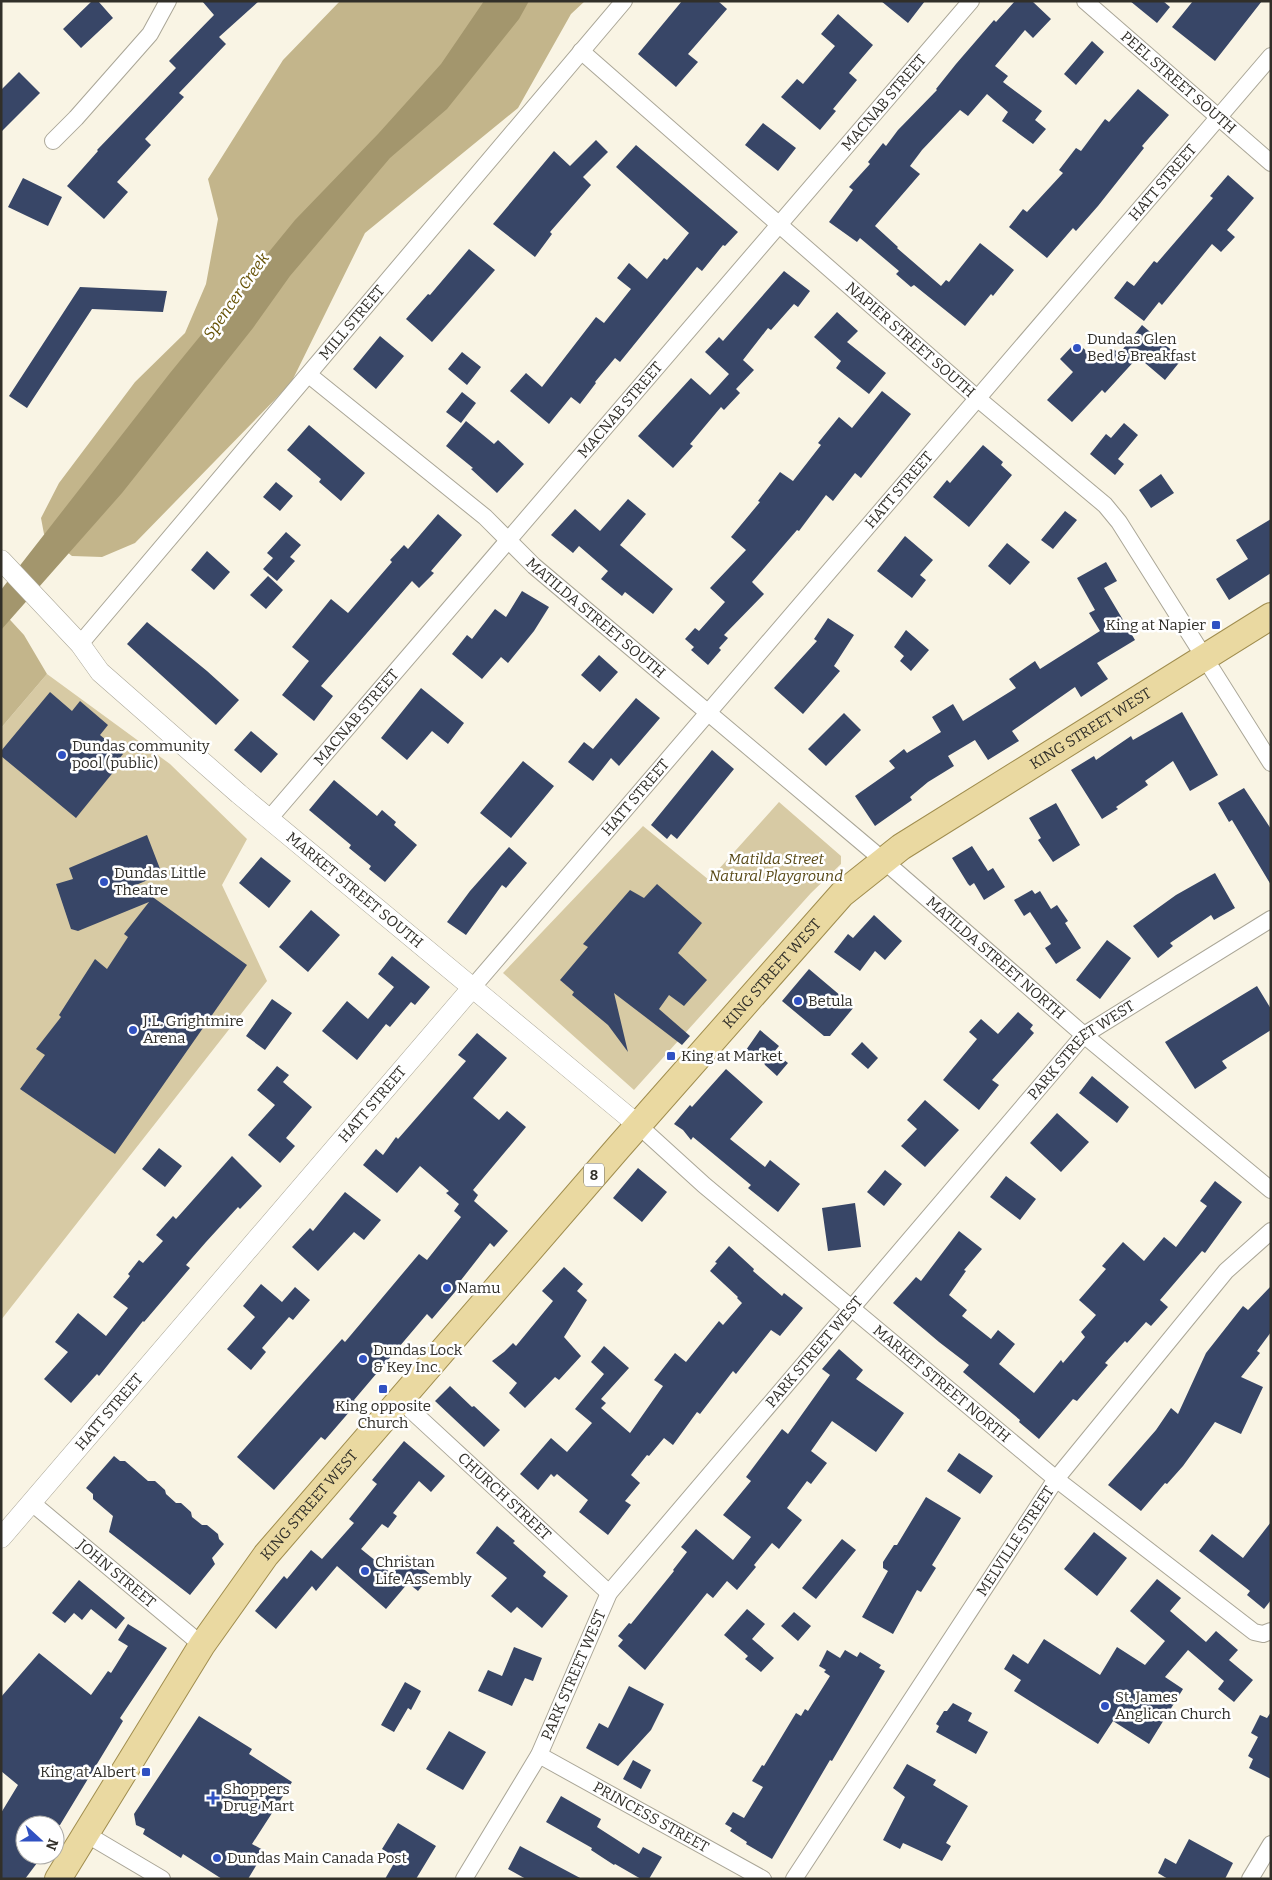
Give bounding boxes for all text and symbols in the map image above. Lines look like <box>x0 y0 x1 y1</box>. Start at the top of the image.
street label: PEEL STREET SOUTH <box>1117 27 1240 138</box>
street label: MACNAB STREET <box>838 51 930 154</box>
street label: HATT STREET <box>1125 140 1200 224</box>
water label: Spencer Creek <box>199 249 273 343</box>
street label: NAPIER STREET SOUTH <box>842 278 979 401</box>
street label: MILL STREET <box>315 282 389 363</box>
place label: Dundas Glen Bed & Breakfast <box>1087 330 1197 365</box>
marker: Dundas Glen Bed & Breakfast <box>1071 342 1083 354</box>
street label: MACNAB STREET <box>574 358 666 462</box>
street label: HATT STREET <box>861 448 937 532</box>
street label: MATILDA STREET SOUTH <box>522 554 669 682</box>
place label: King at Napier <box>1106 616 1206 634</box>
marker: King at Napier <box>1210 619 1222 631</box>
street label: MACNAB STREET <box>310 665 403 769</box>
street label: KING STREET WEST <box>1027 684 1155 773</box>
place label: Dundas community pool (public) <box>72 737 210 772</box>
marker: Dundas community pool (public) <box>56 749 68 761</box>
street label: HATT STREET <box>598 755 673 839</box>
street label: MARKET STREET SOUTH <box>283 828 427 952</box>
park label: Matilda Street Natural Playground <box>709 850 843 885</box>
place label: Dundas Little Theatre <box>114 864 206 899</box>
marker: Dundas Little Theatre <box>98 876 110 888</box>
street label: MATILDA STREET NORTH <box>923 893 1069 1023</box>
street label: KING STREET WEST <box>719 915 825 1032</box>
place label: Betula <box>808 992 853 1010</box>
marker: Betula <box>792 995 804 1007</box>
street label: PARK STREET WEST <box>1024 997 1138 1103</box>
place label: J.L. Grightmire Arena <box>142 1012 244 1047</box>
marker: J.L. Grightmire Arena <box>127 1024 139 1036</box>
place label: King at Market <box>681 1047 783 1065</box>
marker: King at Market <box>665 1050 677 1062</box>
street label: HATT STREET <box>335 1062 410 1146</box>
road number: 8 <box>584 1164 604 1186</box>
place label: Namu <box>457 1279 500 1297</box>
marker: Namu <box>441 1282 453 1294</box>
street label: PARK STREET WEST <box>762 1293 867 1411</box>
street label: MARKET STREET NORTH <box>870 1321 1014 1446</box>
place label: Dundas Lock & Key Inc. <box>373 1341 463 1376</box>
marker: Dundas Lock & Key Inc. <box>357 1353 369 1365</box>
street label: HATT STREET <box>71 1370 147 1454</box>
marker: King opposite Church <box>377 1383 389 1395</box>
place label: King opposite Church <box>335 1397 431 1432</box>
street label: KING STREET WEST <box>257 1446 362 1564</box>
street label: CHURCH STREET <box>454 1449 555 1544</box>
street label: MELVILLE STREET <box>973 1483 1058 1599</box>
street label: JOHN STREET <box>73 1535 159 1612</box>
place label: Christan Life Assembly <box>375 1553 472 1588</box>
marker: Christan Life Assembly <box>359 1565 371 1577</box>
street label: PARK STREET WEST <box>537 1607 610 1743</box>
place label: St. James Anglican Church <box>1115 1688 1231 1723</box>
marker: St. James Anglican Church <box>1099 1700 1111 1712</box>
place label: King at Albert <box>40 1763 137 1781</box>
marker: King at Albert <box>140 1766 152 1778</box>
street label: PRINCESS STREET <box>590 1778 712 1856</box>
place label: Shoppers Drug Mart <box>223 1780 295 1815</box>
marker: Shoppers Drug Mart <box>207 1792 219 1804</box>
north arrow <box>15 1815 65 1865</box>
text: N <box>42 1836 62 1853</box>
place label: Dundas Main Canada Post <box>227 1849 407 1867</box>
marker: Dundas Main Canada Post <box>211 1852 223 1864</box>

